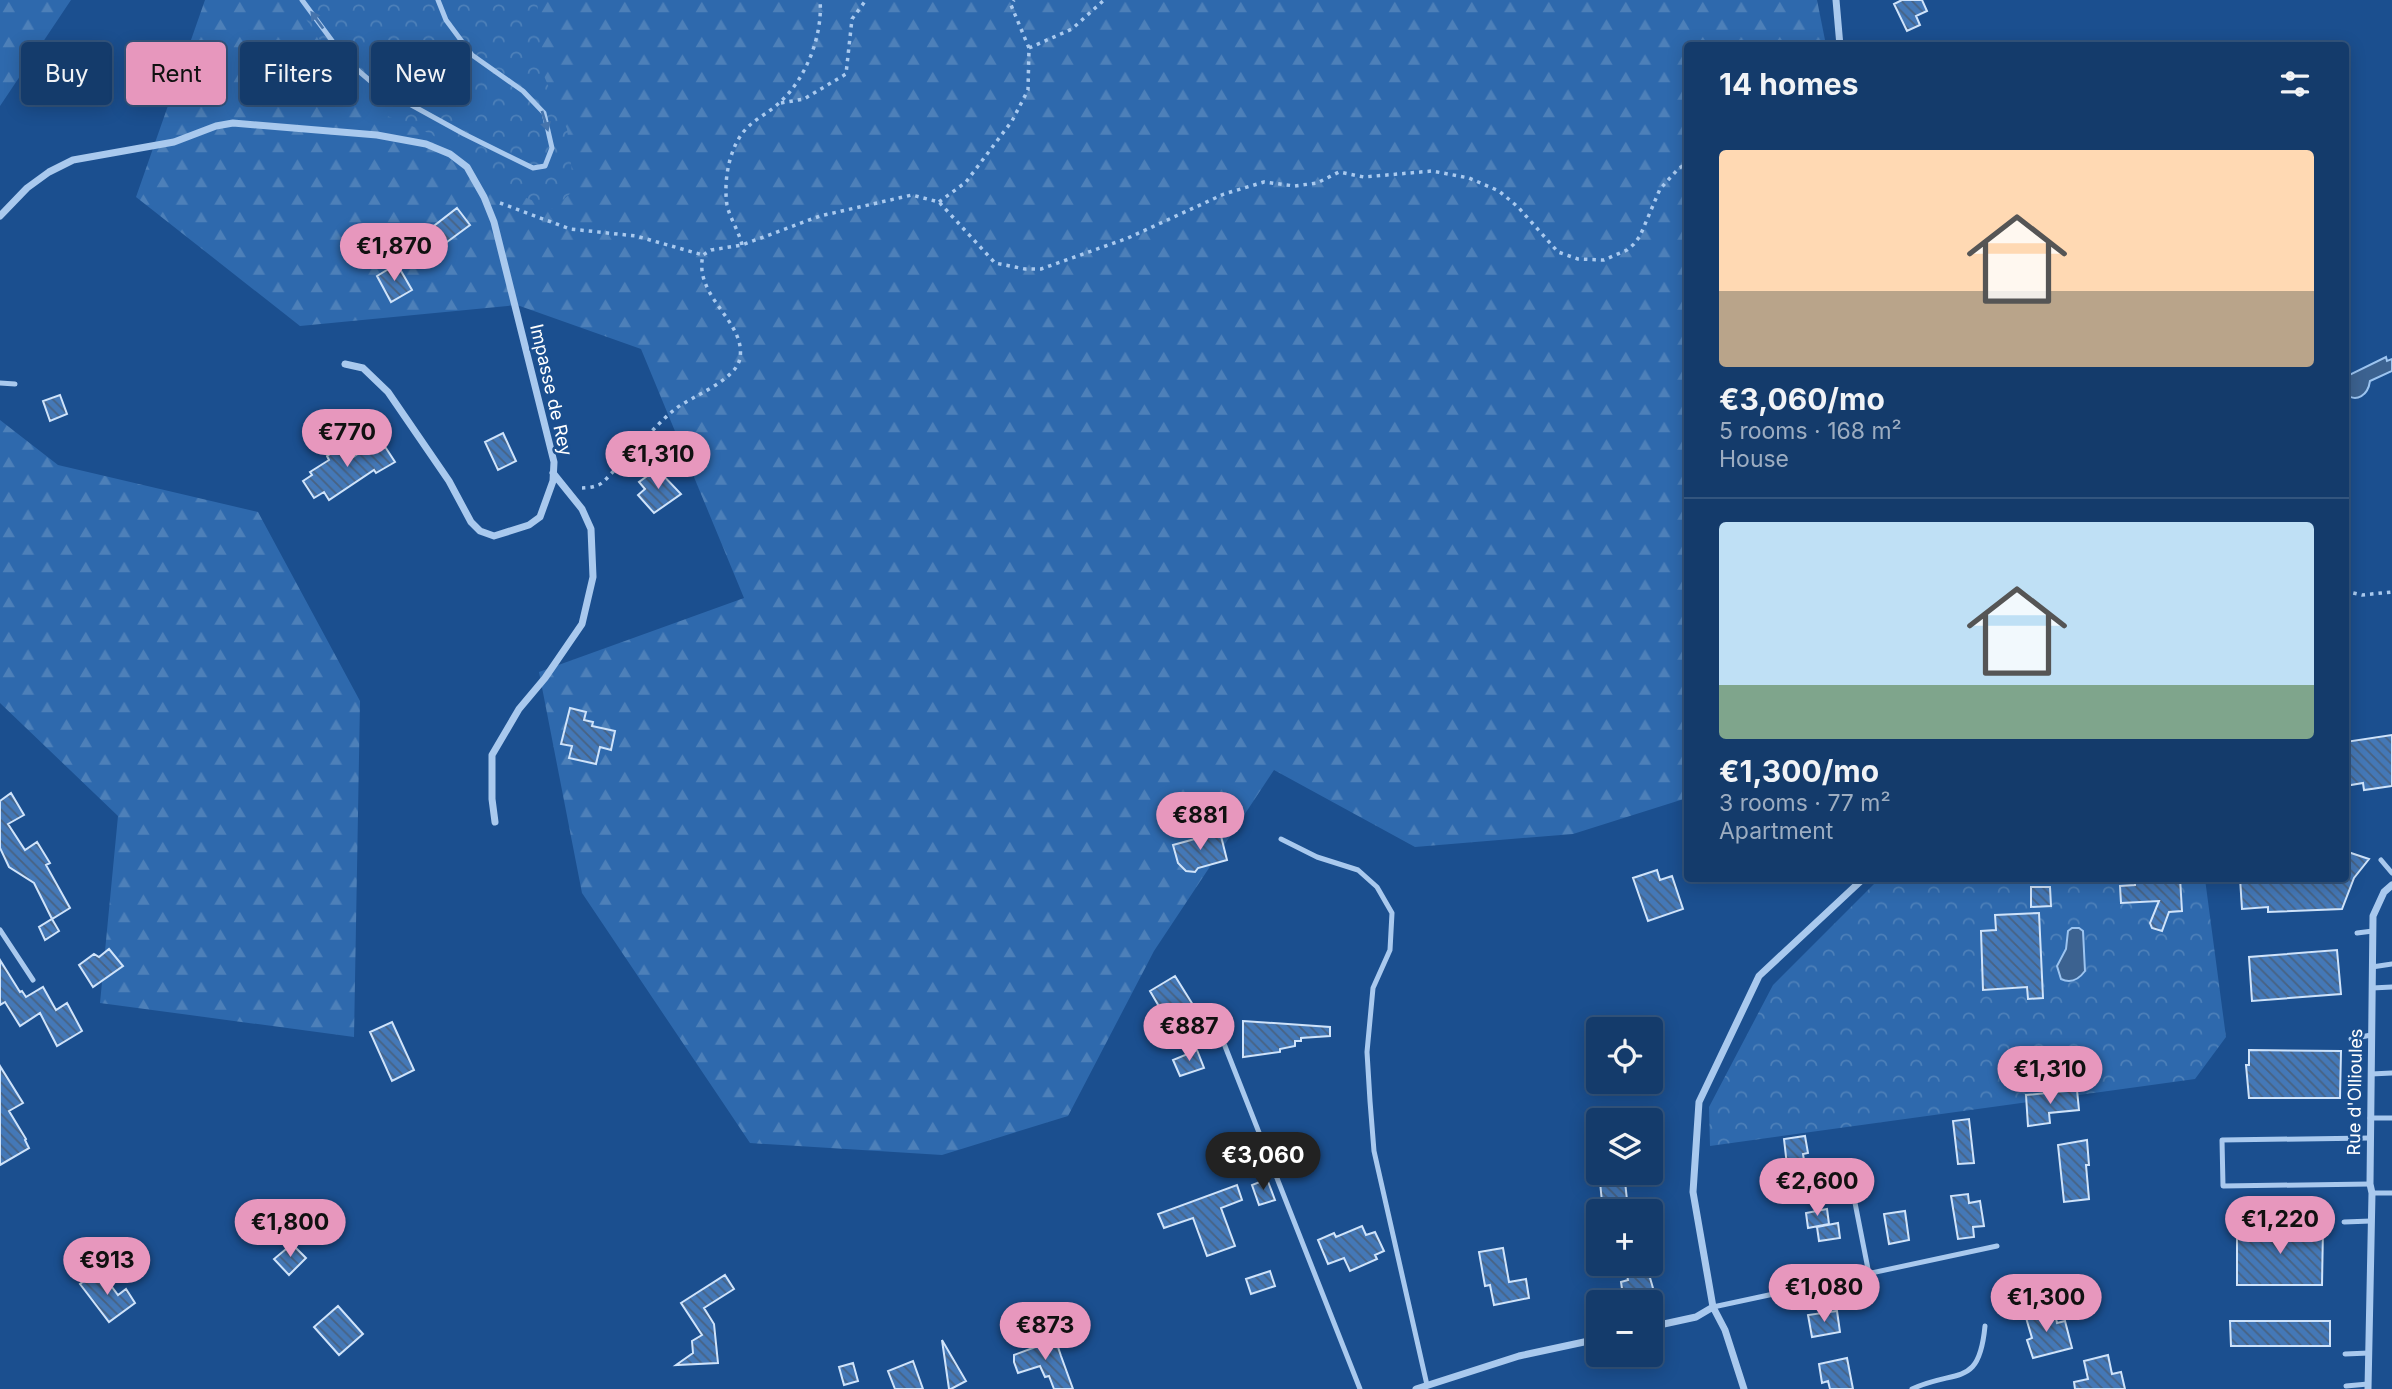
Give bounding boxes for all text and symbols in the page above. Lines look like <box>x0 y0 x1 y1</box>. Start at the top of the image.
one-way arrow <box>310 11 324 29</box>
chip: Buy <box>21 42 112 105</box>
chip: Rent <box>126 42 226 105</box>
chip: Filters <box>240 42 357 105</box>
chip: New <box>371 42 470 105</box>
icon: filters <box>2276 65 2314 103</box>
text: 14 homes <box>1719 66 1858 102</box>
one-way arrow <box>541 111 551 132</box>
icon: home <box>1954 196 2080 322</box>
pin: €1,870 <box>337 224 451 283</box>
text: €1,870 <box>356 232 432 260</box>
street label: Impasse de Rey <box>526 322 577 458</box>
text: €3,060/mo <box>1719 381 1885 417</box>
pin: €770 <box>306 410 388 469</box>
text: 5 rooms · 168 m² <box>1719 417 1902 445</box>
text: €770 <box>318 418 376 446</box>
pin: €1,310 <box>601 432 715 491</box>
text: €1,310 <box>621 440 695 468</box>
text: House <box>1719 445 1789 473</box>
icon: home <box>1954 568 2080 694</box>
text: €1,300/mo <box>1719 753 1879 789</box>
text: 3 rooms · 77 m² <box>1719 789 1891 817</box>
pin: €881 <box>1159 792 1241 852</box>
text: €881 <box>1172 801 1228 829</box>
text: Apartment <box>1719 817 1833 845</box>
pin: €887 <box>1148 1004 1230 1063</box>
text: €887 <box>1159 1012 1219 1040</box>
map controls <box>1586 1017 1663 1367</box>
button: locate <box>1586 1017 1663 1094</box>
street label: Rue d'Ollioules <box>2343 1028 2366 1156</box>
pin: €1,310 <box>1993 1046 2107 1106</box>
text: €1,310 <box>2013 1055 2087 1083</box>
button: layers <box>1586 1108 1663 1185</box>
pin: €3,060 <box>1206 1132 1320 1192</box>
text: €3,060 <box>1221 1141 1305 1169</box>
pin: €2,600 <box>1760 1158 1874 1218</box>
text: €2,600 <box>1775 1167 1859 1195</box>
pin: €1,220 <box>2223 1196 2337 1256</box>
button: + <box>1586 1199 1663 1276</box>
pin: €1,800 <box>233 1200 347 1259</box>
text: €1,220 <box>2241 1205 2319 1233</box>
text: €1,800 <box>251 1208 329 1236</box>
pin: €913 <box>66 1238 148 1297</box>
text: €913 <box>79 1246 135 1274</box>
pin: €1,080 <box>1767 1264 1881 1324</box>
text: €1,080 <box>1785 1273 1863 1301</box>
pin: €1,300 <box>1989 1274 2103 1334</box>
text: €1,300 <box>2007 1283 2085 1311</box>
button: − <box>1586 1290 1663 1367</box>
pin: €873 <box>1004 1302 1086 1362</box>
text: €873 <box>1016 1311 1074 1339</box>

